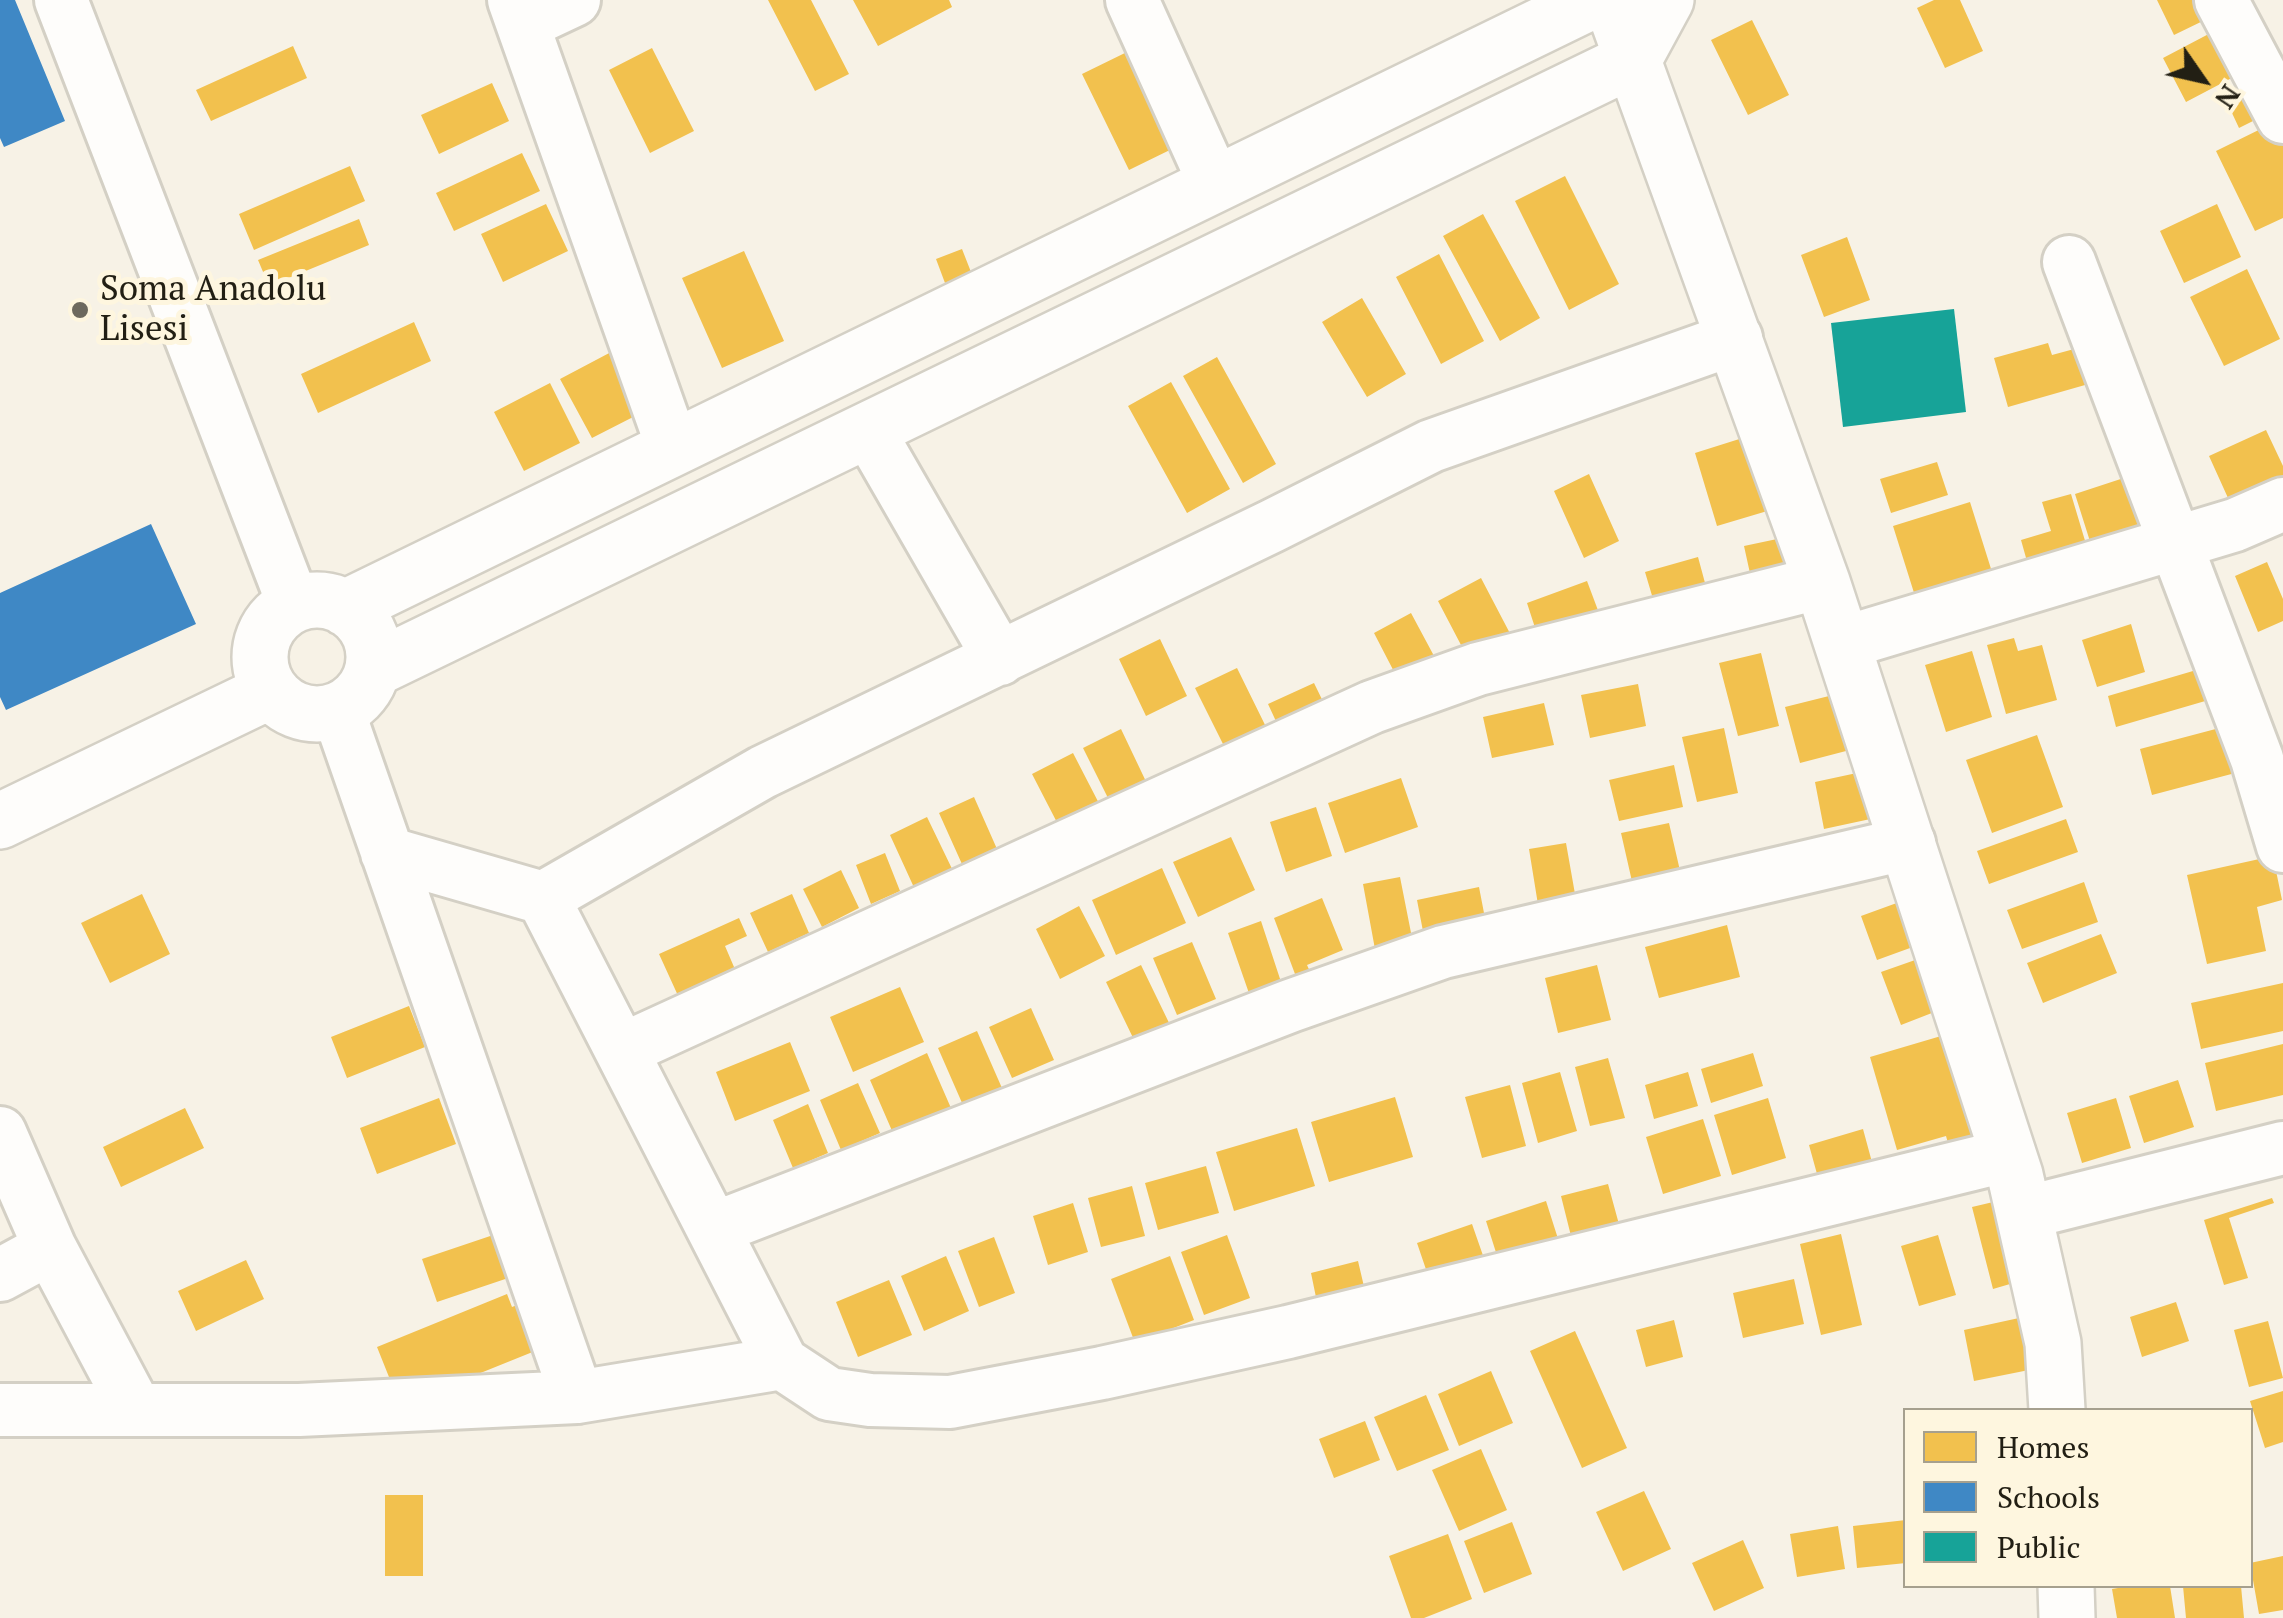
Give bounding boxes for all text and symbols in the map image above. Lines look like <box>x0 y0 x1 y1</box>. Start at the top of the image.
north arrow <box>2153 30 2253 130</box>
text: N <box>2207 78 2250 116</box>
place label: Soma Anadolu Lisesi <box>100 269 326 351</box>
marker: Soma Anadolu Lisesi <box>69 299 91 321</box>
legend <box>1903 1408 2253 1588</box>
text: Homes <box>1997 1427 2089 1467</box>
text: Schools <box>1997 1477 2100 1517</box>
text: Public <box>1997 1527 2080 1567</box>

